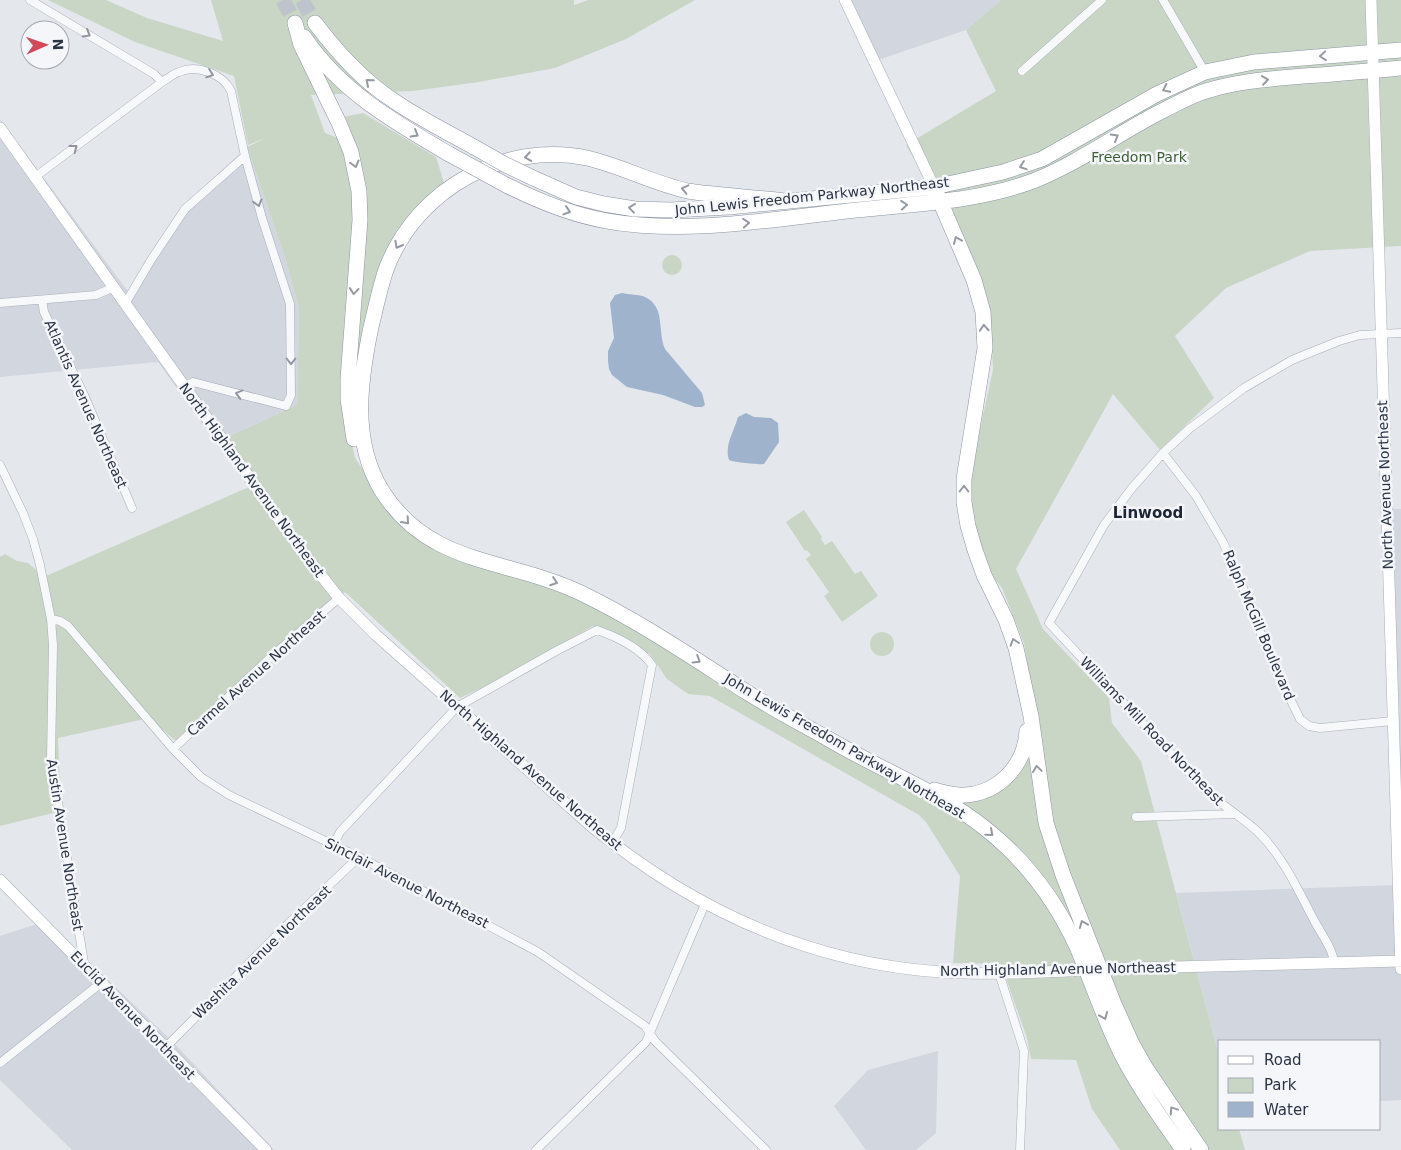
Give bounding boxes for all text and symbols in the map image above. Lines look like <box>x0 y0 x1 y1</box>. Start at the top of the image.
north arrow <box>20 20 70 70</box>
one-way arrow <box>81 27 90 37</box>
text: N <box>50 38 66 51</box>
one-way arrow <box>1319 51 1327 62</box>
one-way arrow <box>206 68 214 78</box>
one-way arrow <box>1261 75 1269 86</box>
one-way arrow <box>366 79 375 88</box>
one-way arrow <box>1162 83 1171 93</box>
one-way arrow <box>410 128 419 138</box>
one-way arrow <box>1110 134 1119 144</box>
one-way arrow <box>68 145 78 154</box>
park label: Freedom Park <box>1091 149 1188 165</box>
one-way arrow <box>523 151 532 161</box>
one-way arrow <box>349 160 359 168</box>
one-way arrow <box>1019 160 1027 170</box>
street label: John Lewis Freedom Parkway Northeast <box>673 174 950 218</box>
one-way arrow <box>680 184 689 195</box>
one-way arrow <box>252 199 263 208</box>
one-way arrow <box>900 200 908 211</box>
one-way arrow <box>628 203 636 214</box>
one-way arrow <box>563 205 571 215</box>
one-way arrow <box>742 217 750 228</box>
one-way arrow <box>952 236 963 245</box>
one-way arrow <box>394 239 404 248</box>
one-way arrow <box>349 288 360 296</box>
street label: Atlantis Avenue Northeast <box>41 317 131 491</box>
one-way arrow <box>978 324 989 332</box>
one-way arrow <box>286 358 296 365</box>
street label: North Highland Avenue Northeast <box>176 380 328 581</box>
one-way arrow <box>235 389 243 399</box>
street label: North Avenue Northeast <box>1374 400 1396 570</box>
one-way arrow <box>959 485 969 492</box>
district label: Linwood <box>1113 504 1183 522</box>
one-way arrow <box>401 515 410 524</box>
street label: Ralph McGill Boulevard <box>1220 547 1298 703</box>
one-way arrow <box>550 576 558 586</box>
street label: Carmel Avenue Northeast <box>184 606 329 739</box>
one-way arrow <box>1009 638 1019 647</box>
one-way arrow <box>692 653 701 663</box>
street label: Williams Mill Road Northeast <box>1077 654 1228 809</box>
street label: John Lewis Freedom Parkway Northeast <box>721 670 969 822</box>
street label: North Highland Avenue Northeast <box>437 687 626 854</box>
street label: Austin Avenue Northeast <box>43 758 87 933</box>
one-way arrow <box>1032 765 1043 773</box>
one-way arrow <box>985 827 994 836</box>
street label: Sinclair Avenue Northeast <box>323 835 492 932</box>
street label: Washita Avenue Northeast <box>190 881 335 1022</box>
one-way arrow <box>1079 920 1090 929</box>
street label: Euclid Avenue Northeast <box>67 948 199 1083</box>
street label: North Highland Avenue Northeast <box>940 959 1177 979</box>
one-way arrow <box>1098 1011 1108 1020</box>
legend <box>1218 1040 1381 1130</box>
text: Road <box>1264 1051 1302 1069</box>
text: Park <box>1264 1076 1297 1094</box>
text: Water <box>1264 1101 1309 1119</box>
one-way arrow <box>1170 1106 1179 1115</box>

